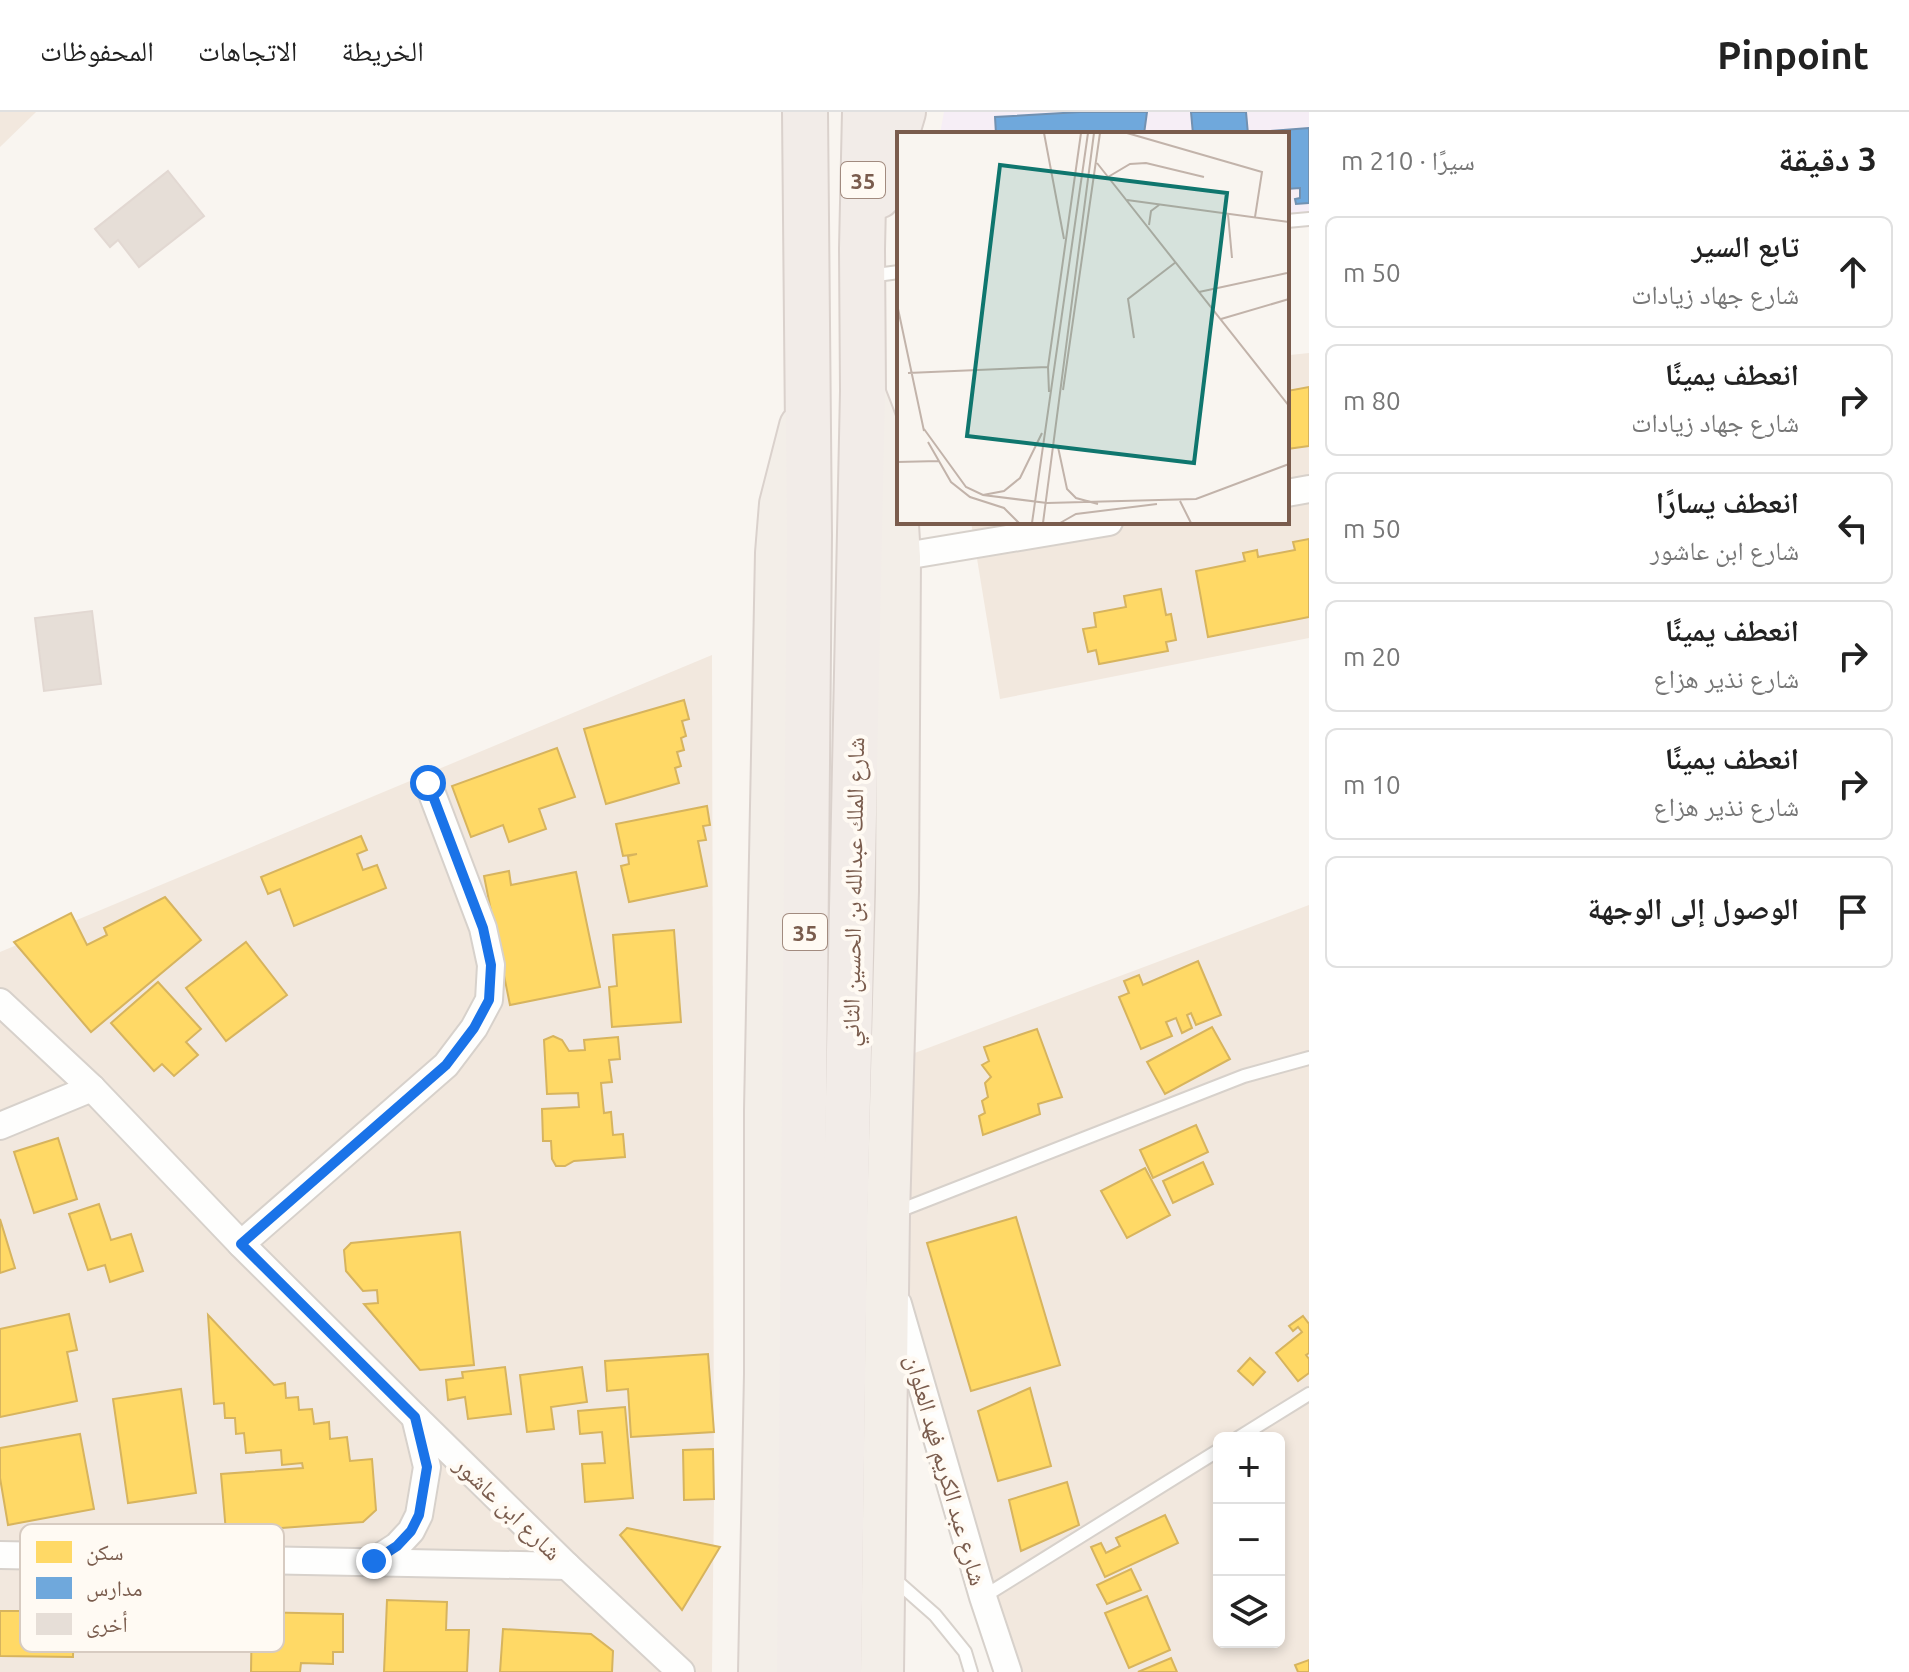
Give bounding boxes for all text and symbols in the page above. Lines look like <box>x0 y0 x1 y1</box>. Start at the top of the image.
text: Pinpoint <box>1717 34 1869 76</box>
text: المحفوظات <box>40 35 154 66</box>
text: الاتجاهات <box>198 35 297 66</box>
text: الخريطة <box>341 35 424 66</box>
inset map <box>897 132 1289 524</box>
text: 3 دقيقة <box>1778 139 1877 177</box>
text: سيرًا · 210 m <box>1341 146 1475 175</box>
road number: 35 <box>841 162 885 198</box>
text: تابع السير <box>1692 229 1799 263</box>
icon: ahead <box>1831 250 1875 294</box>
text: 50 m <box>1343 258 1401 287</box>
text: شارع جهاد زيادات <box>1631 280 1799 309</box>
text: انعطف يمينًا <box>1665 357 1799 391</box>
icon: right <box>1831 378 1875 422</box>
text: 80 m <box>1343 386 1401 415</box>
text: شارع جهاد زيادات <box>1631 408 1799 437</box>
text: انعطف يسارًا <box>1656 485 1799 519</box>
icon: left <box>1831 506 1875 550</box>
text: 50 m <box>1343 514 1401 543</box>
text: شارع ابن عاشور <box>1650 536 1799 565</box>
text: انعطف يمينًا <box>1665 613 1799 647</box>
icon: right <box>1831 634 1875 678</box>
text: 20 m <box>1343 642 1401 671</box>
text: شارع نذير هزاع <box>1653 664 1799 693</box>
street label: شارع الملك عبدالله بن الحسين الثاني <box>837 737 875 1047</box>
text: انعطف يمينًا <box>1665 741 1799 775</box>
icon: right <box>1831 762 1875 806</box>
route start <box>410 765 446 801</box>
text: 10 m <box>1343 770 1401 799</box>
text: شارع نذير هزاع <box>1653 792 1799 821</box>
icon: arrive <box>1831 890 1875 934</box>
text: الوصول إلى الوجهة <box>1588 891 1799 925</box>
road number: 35 <box>783 914 827 950</box>
street label: شارع عبد الكريم فهد العلوان <box>897 1352 992 1589</box>
map controls <box>1213 1432 1285 1648</box>
button: + <box>1213 1432 1285 1504</box>
street label: شارع ابن عاشور <box>447 1450 567 1567</box>
button: − <box>1213 1504 1285 1576</box>
legend <box>20 1524 284 1652</box>
text: سكن <box>86 1539 123 1566</box>
route end <box>356 1543 392 1579</box>
text: مدارس <box>86 1575 142 1602</box>
button: layers <box>1213 1576 1285 1648</box>
text: أخرى <box>86 1611 128 1638</box>

